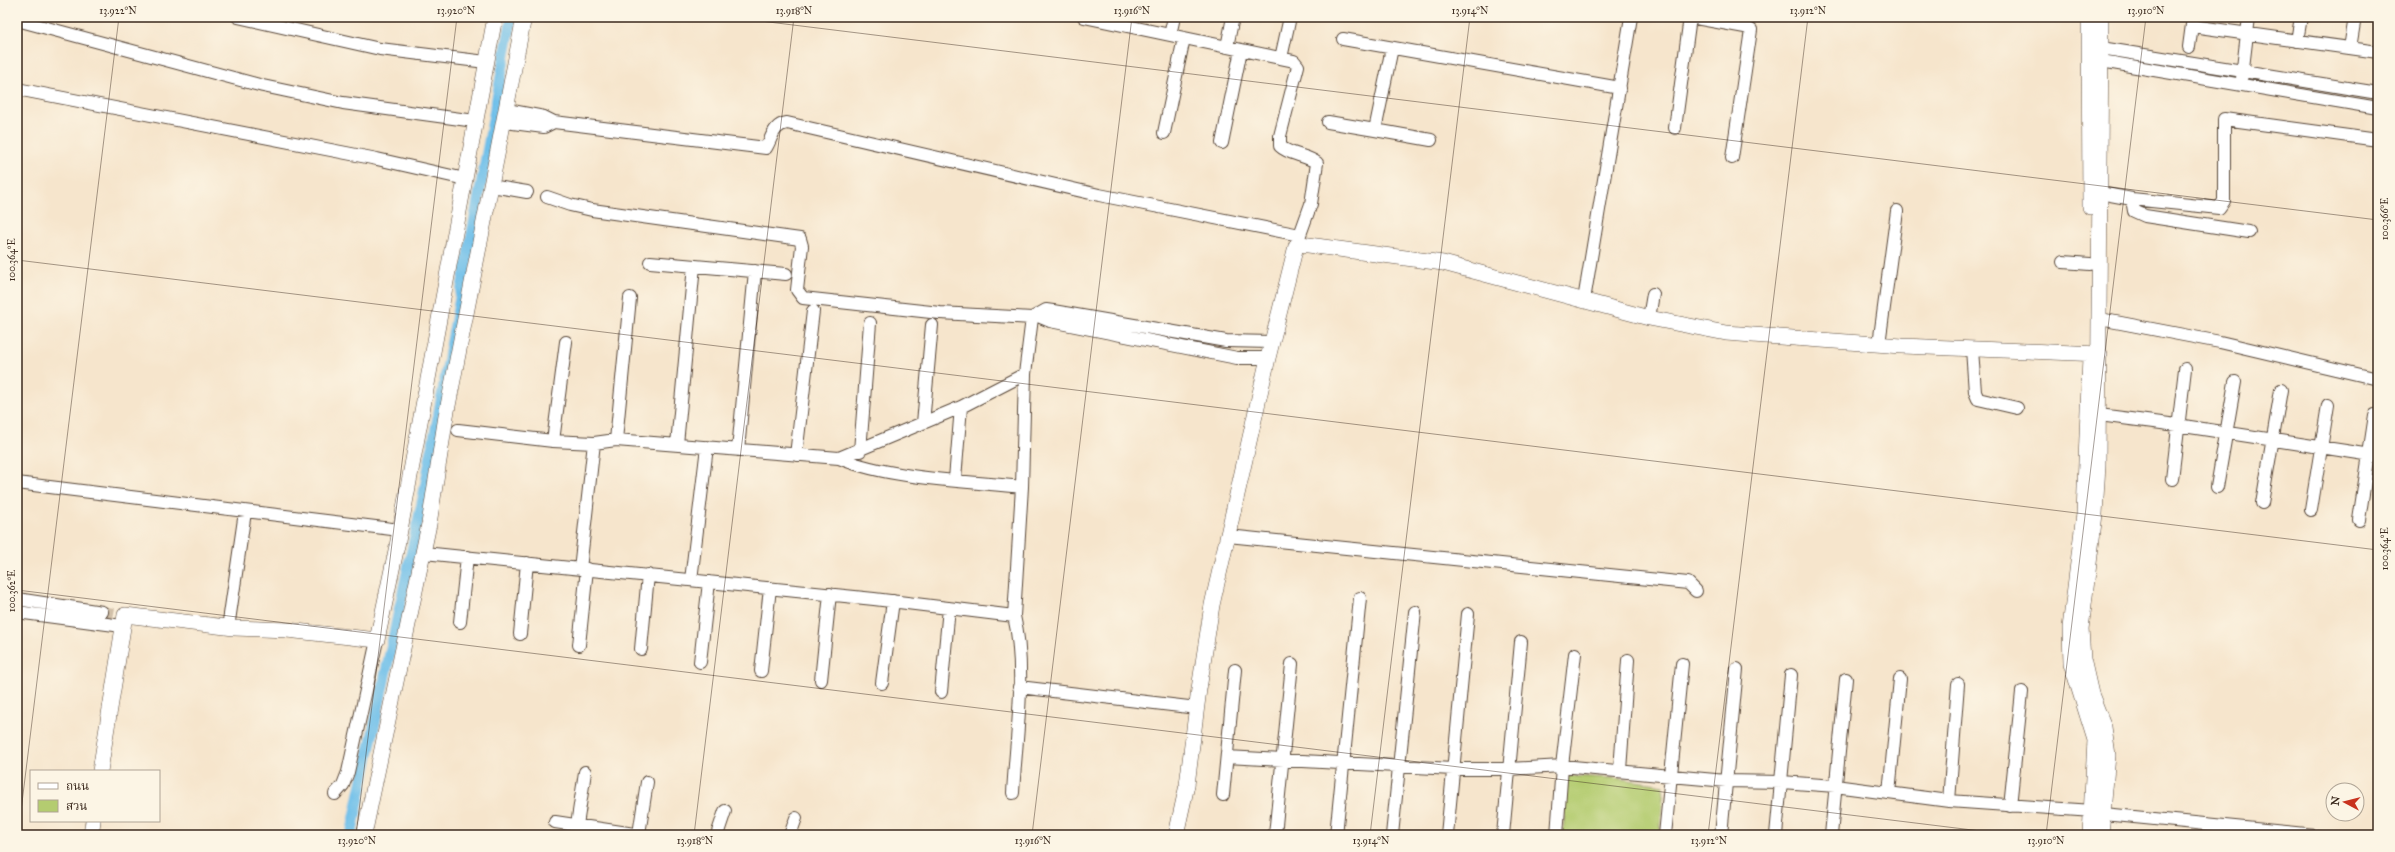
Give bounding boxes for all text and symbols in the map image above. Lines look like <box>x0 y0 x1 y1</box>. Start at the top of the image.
text: 13.922°N <box>99 5 137 17</box>
text: 13.920°N <box>437 5 476 17</box>
text: 13.918°N <box>776 5 813 17</box>
text: 13.916°N <box>1114 5 1151 17</box>
text: 13.914°N <box>1452 5 1489 17</box>
text: 13.912°N <box>1790 5 1827 17</box>
text: 13.910°N <box>2127 5 2165 17</box>
text: 100.366°E <box>2379 198 2391 240</box>
text: 100.364°E <box>6 238 18 282</box>
text: 100.364°E <box>2379 527 2391 571</box>
text: 100.362°E <box>6 570 18 612</box>
legend <box>30 770 160 822</box>
text: ถนน <box>66 779 89 793</box>
north arrow <box>2325 782 2365 822</box>
text: N <box>2329 795 2343 806</box>
text: สวน <box>66 799 88 813</box>
text: 13.920°N <box>338 835 377 847</box>
text: 13.918°N <box>677 835 714 847</box>
text: 13.916°N <box>1015 835 1052 847</box>
text: 13.914°N <box>1353 835 1390 847</box>
text: 13.912°N <box>1691 835 1728 847</box>
text: 13.910°N <box>2027 835 2065 847</box>

